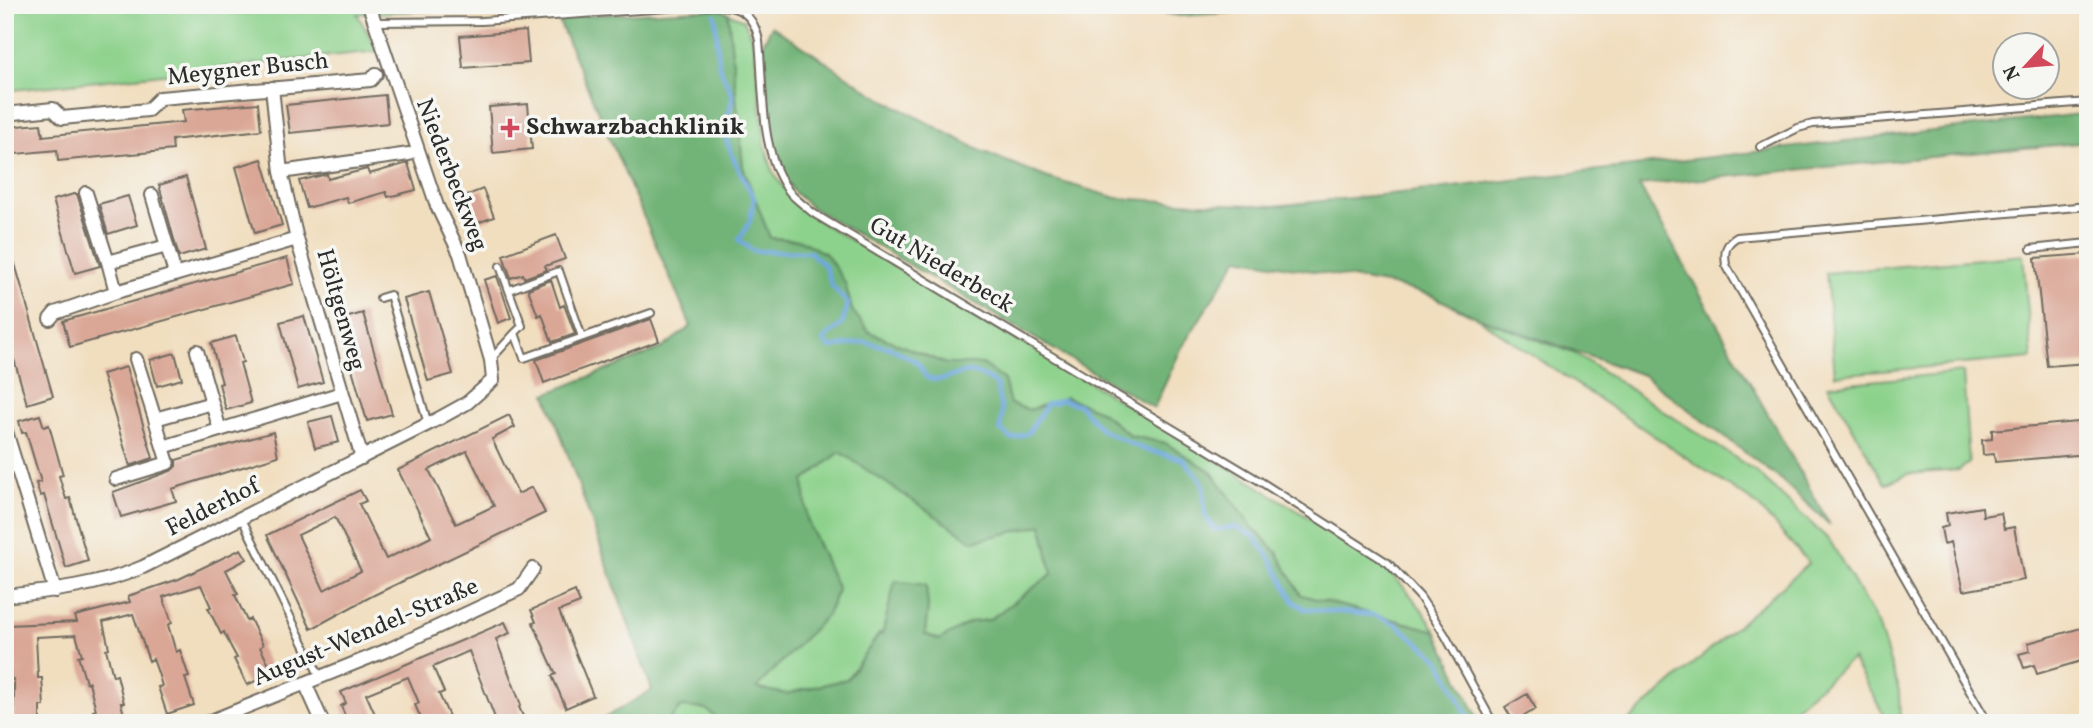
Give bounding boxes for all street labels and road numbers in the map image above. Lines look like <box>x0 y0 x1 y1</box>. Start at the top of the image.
street label: Meygner Busch <box>166 45 330 95</box>
street label: Niederbeckweg <box>406 94 496 256</box>
street label: Gut Niederbeck <box>862 209 1020 323</box>
street label: Höltgenweg <box>306 245 374 375</box>
street label: Felderhof <box>160 469 268 546</box>
street label: August-Wendel-Straße <box>248 570 484 696</box>

